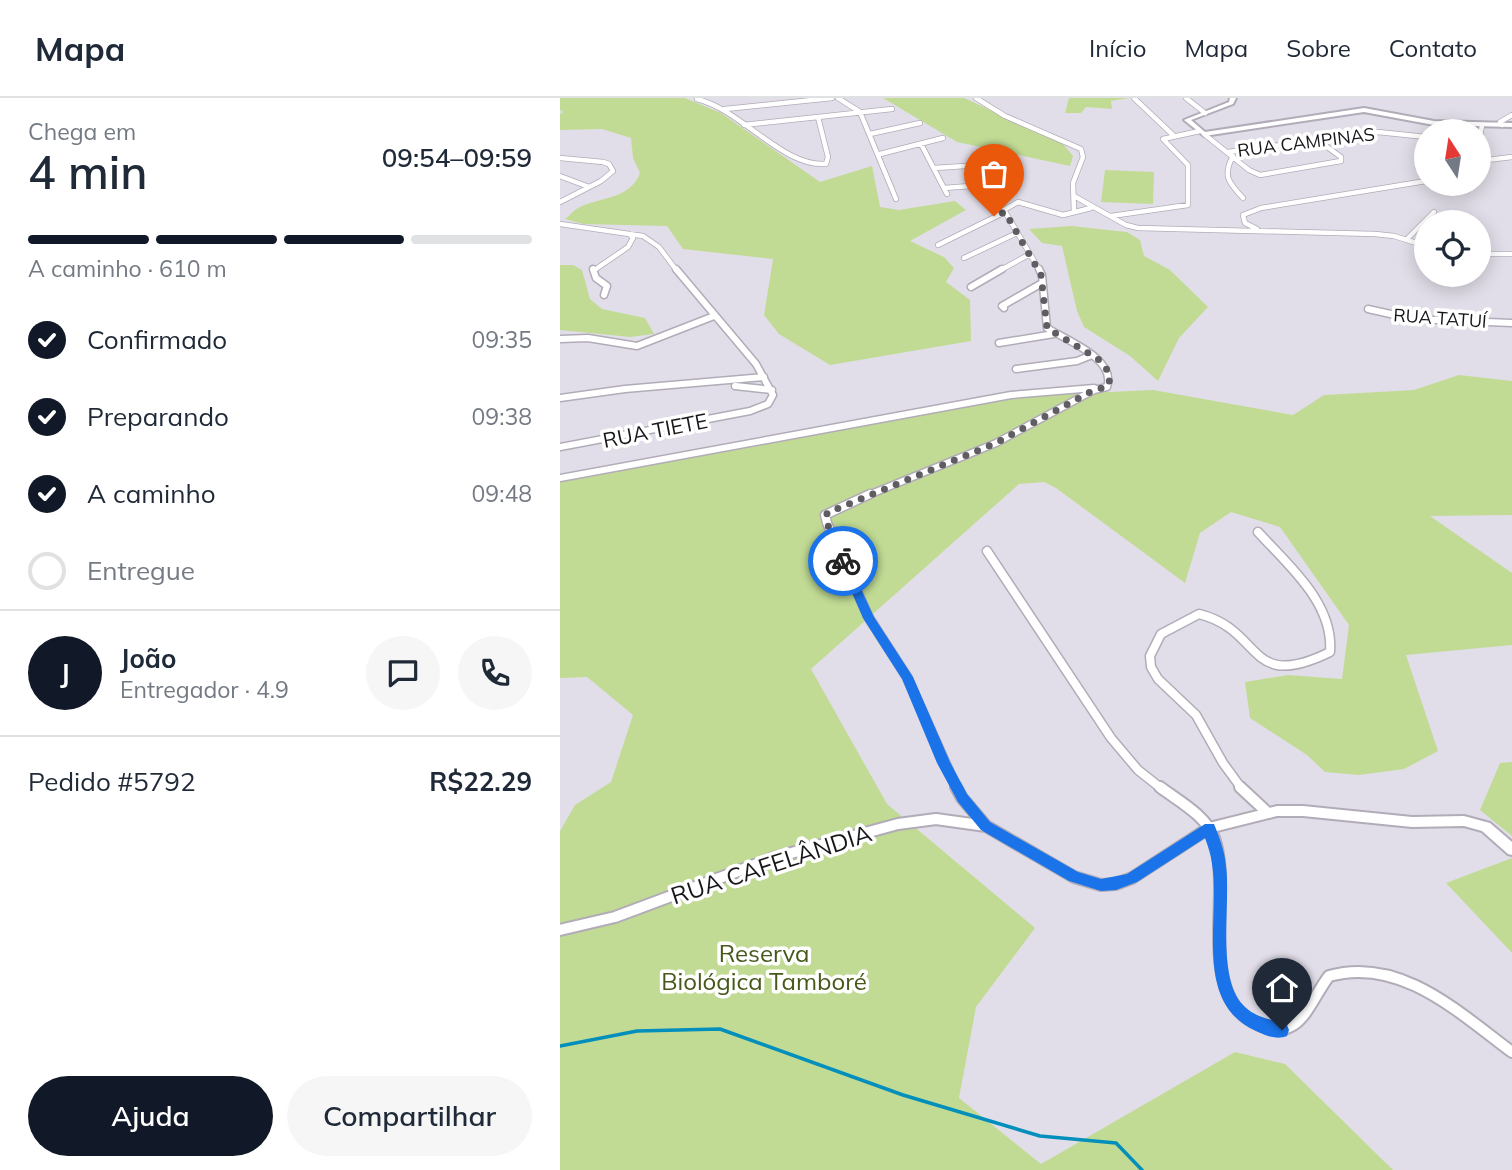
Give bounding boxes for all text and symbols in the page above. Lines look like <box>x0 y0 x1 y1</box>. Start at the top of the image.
text: Mapa <box>35 28 125 69</box>
text: Início <box>1089 33 1146 63</box>
text: Mapa <box>1184 33 1248 63</box>
text: Sobre <box>1286 33 1351 63</box>
text: Contato <box>1389 33 1477 63</box>
text: Chega em <box>28 117 136 146</box>
north arrow <box>1414 119 1491 196</box>
map controls <box>1414 119 1491 287</box>
street label: RUA CAMPINAS <box>1236 122 1376 162</box>
text: 09:54–09:59 <box>382 141 532 174</box>
text: 4 min <box>28 143 147 201</box>
pin <box>964 144 1024 216</box>
icon: bag <box>975 155 1013 193</box>
button: locate <box>1414 210 1491 287</box>
text: A caminho · 610 m <box>28 254 227 283</box>
street label: RUA TATUÍ <box>1393 303 1489 333</box>
icon: check <box>28 321 66 359</box>
text: Confirmado <box>87 323 227 356</box>
text: 09:35 <box>472 325 532 354</box>
icon: check <box>28 398 66 436</box>
text: Preparando <box>87 400 229 433</box>
text: 09:38 <box>472 402 532 431</box>
street label: RUA TIETE <box>601 407 709 453</box>
icon: check <box>28 475 66 513</box>
text: A caminho <box>87 477 216 510</box>
text: 09:48 <box>472 479 532 508</box>
courier <box>808 526 878 596</box>
icon: bike <box>824 542 862 580</box>
text: Entregue <box>87 554 195 587</box>
button: chat <box>366 636 440 710</box>
button: phone <box>458 636 532 710</box>
text: João <box>120 642 176 675</box>
text: J <box>60 657 70 690</box>
text: Entregador · 4.9 <box>120 675 289 704</box>
text: Pedido #5792 <box>28 765 196 798</box>
text: R$22.29 <box>429 765 532 798</box>
street label: RUA CAFELÂNDIA <box>667 817 875 911</box>
park label: Reserva Biológica Tamboré <box>661 938 867 996</box>
pin <box>1252 958 1312 1030</box>
icon: home <box>1263 969 1301 1007</box>
button: Ajuda <box>28 1076 273 1156</box>
button: Compartilhar <box>287 1076 532 1156</box>

